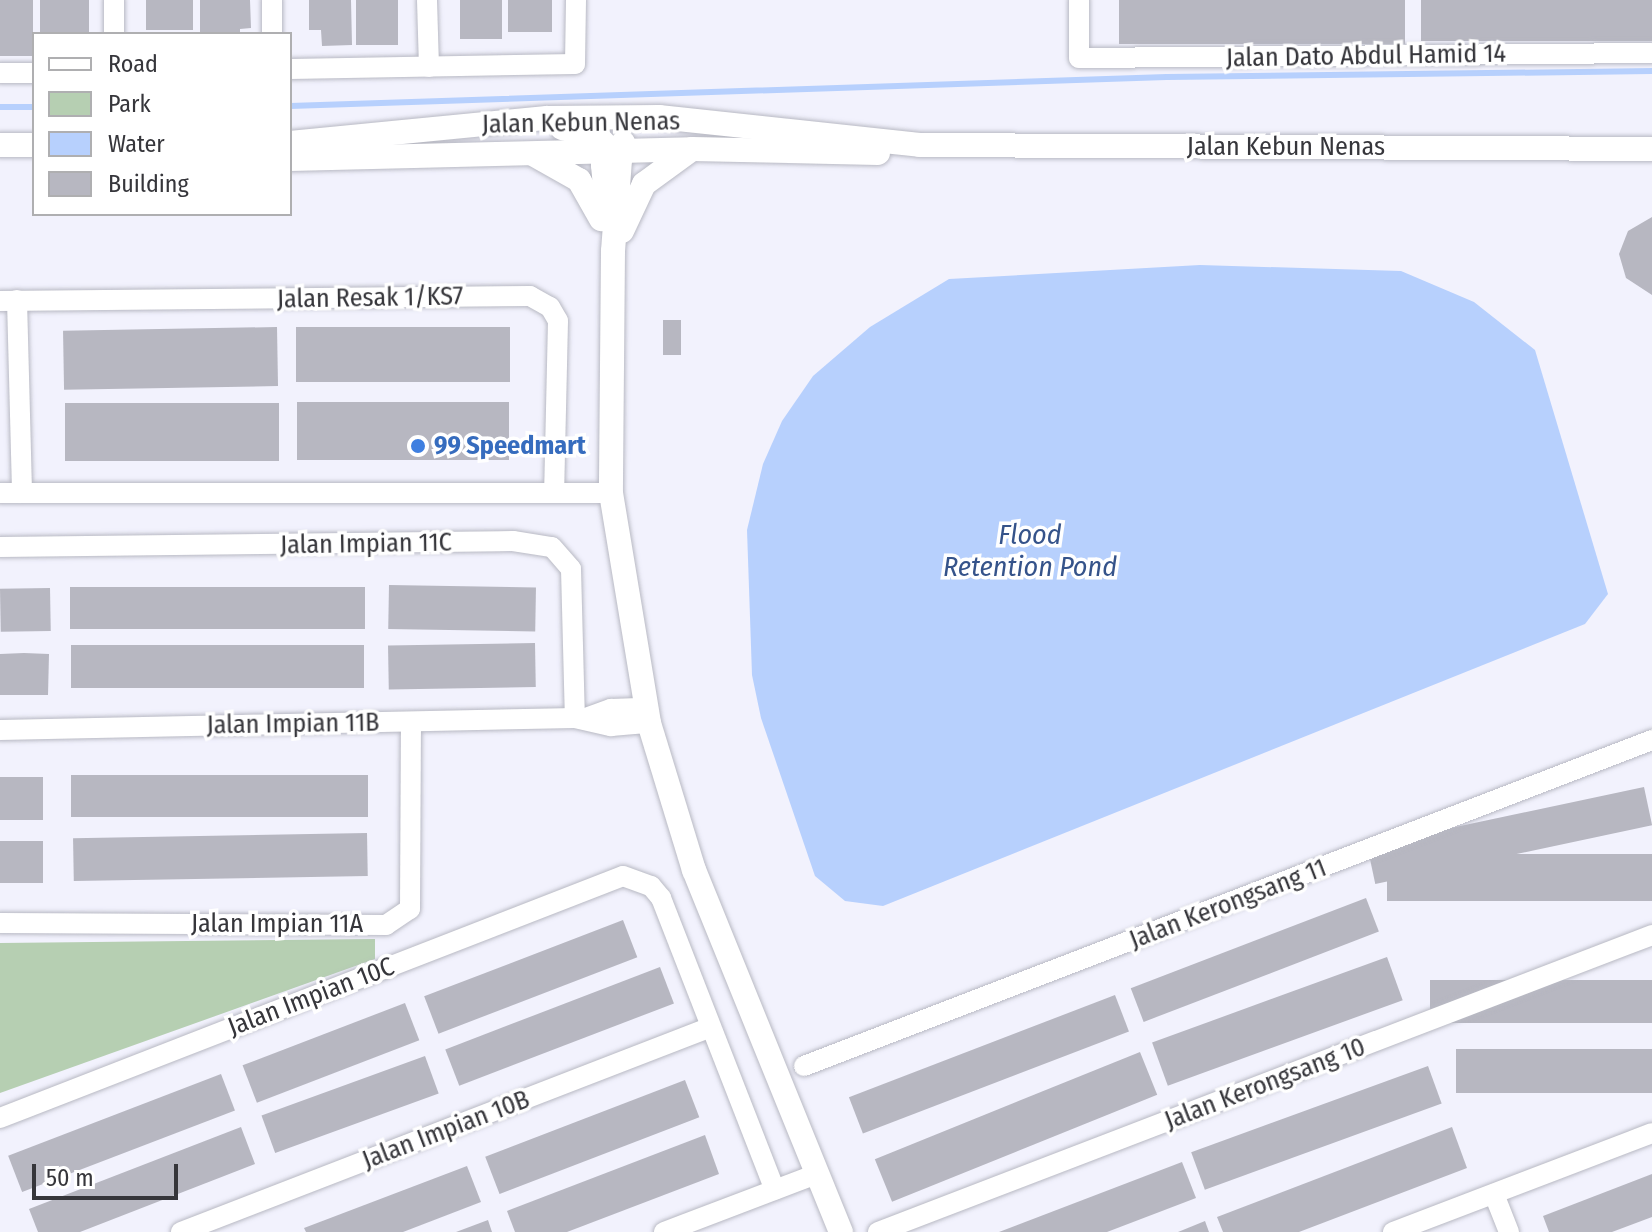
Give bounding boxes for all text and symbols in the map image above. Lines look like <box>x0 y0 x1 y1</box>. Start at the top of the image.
legend <box>32 32 292 216</box>
street label: Jalan Dato Abdul Hamid 14 <box>1226 38 1506 74</box>
text: Road <box>108 50 158 78</box>
text: Park <box>108 90 151 118</box>
street label: Jalan Kebun Nenas <box>482 106 680 140</box>
text: Water <box>108 130 165 158</box>
street label: Jalan Kebun Nenas <box>1187 131 1385 163</box>
text: Building <box>108 170 189 198</box>
street label: Jalan Resak 1/KS7 <box>277 281 463 315</box>
place label: 99 Speedmart <box>434 430 586 462</box>
marker: 99 Speedmart <box>409 437 427 455</box>
water label: Flood Retention Pond <box>943 518 1117 584</box>
street label: Jalan Impian 11C <box>280 527 452 561</box>
street label: Jalan Impian 11B <box>206 707 380 741</box>
street label: Jalan Kerongsang 11 <box>1125 852 1331 956</box>
street label: Jalan Impian 11A <box>191 908 363 940</box>
street label: Jalan Impian 10C <box>223 951 399 1043</box>
street label: Jalan Kerongsang 10 <box>1160 1031 1370 1137</box>
street label: Jalan Impian 10B <box>358 1084 534 1176</box>
scale bar <box>36 1148 182 1198</box>
text: 50 m <box>46 1164 94 1192</box>

